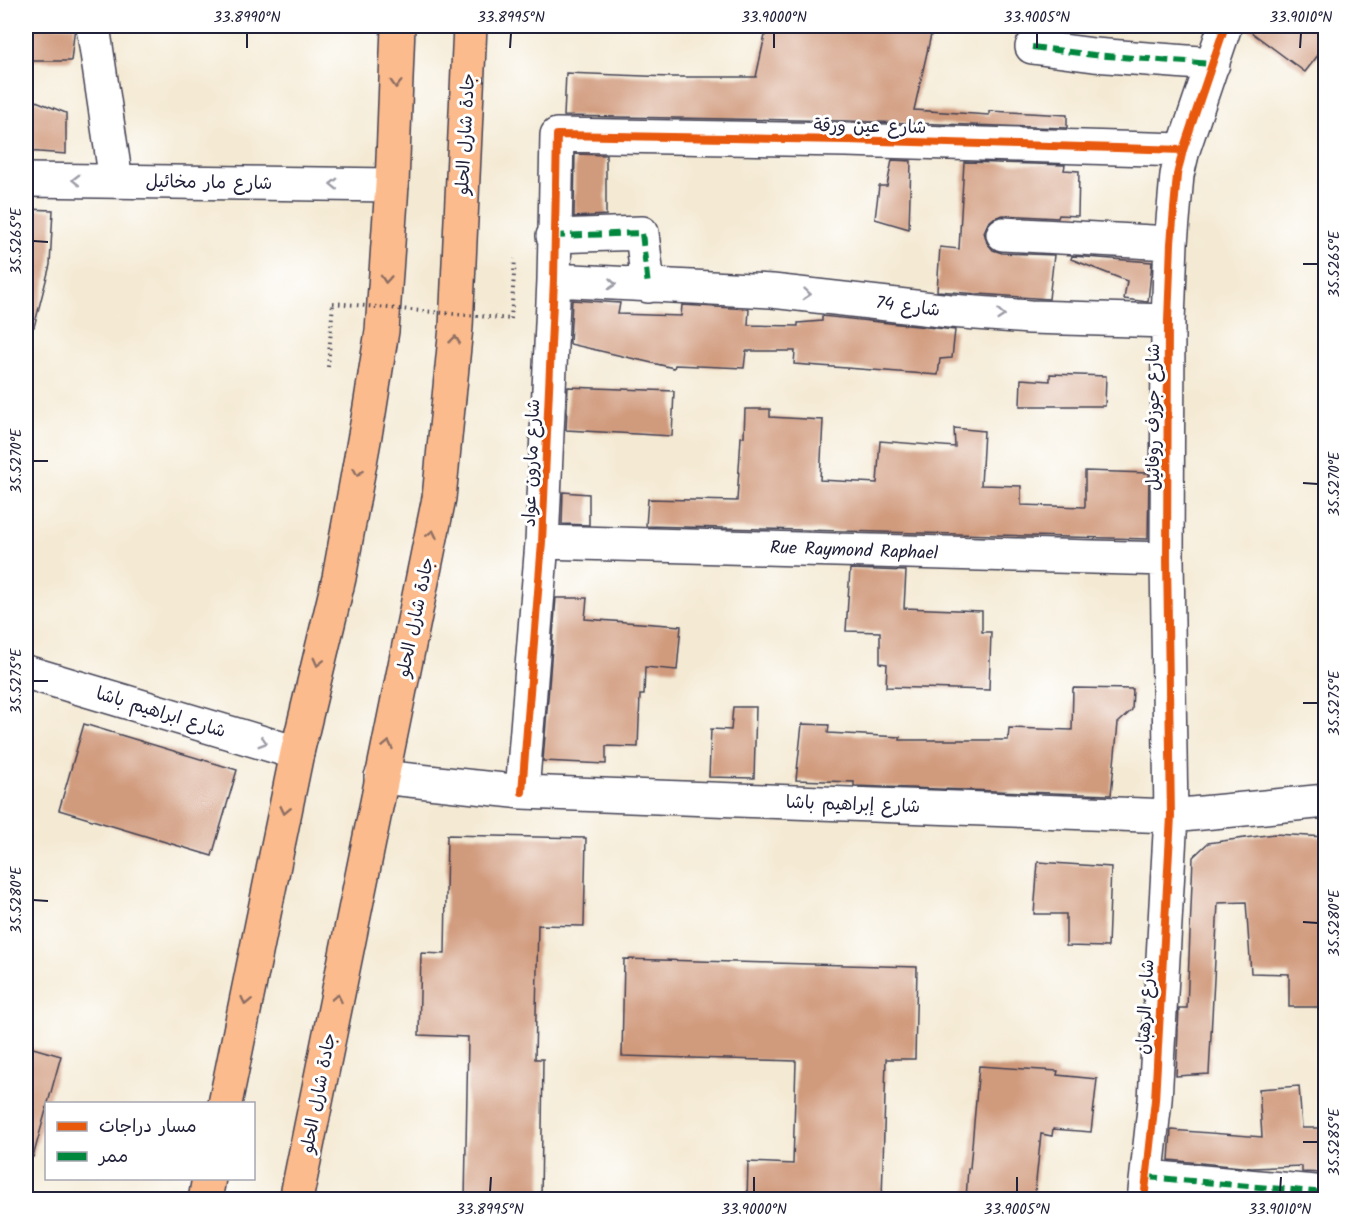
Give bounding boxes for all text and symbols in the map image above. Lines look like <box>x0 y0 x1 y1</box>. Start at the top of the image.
text: 33.8990°N <box>213 6 281 30</box>
text: 33.8995°N <box>477 6 545 30</box>
text: 33.9000°N <box>741 6 807 30</box>
text: 33.9005°N <box>1004 6 1070 30</box>
text: 33.9010°N <box>1270 6 1332 30</box>
street label: جادة شارل الحلو <box>449 72 484 197</box>
one-way arrow <box>389 79 402 88</box>
street label: شارع عين ورقة <box>813 112 927 143</box>
street label: شارع مار مخائيل <box>145 168 273 199</box>
one-way arrow <box>71 174 80 187</box>
one-way arrow <box>329 178 338 190</box>
text: 35.5265°E <box>5 206 29 275</box>
text: 35.5265°E <box>1323 229 1347 298</box>
one-way arrow <box>379 274 392 283</box>
one-way arrow <box>608 277 617 290</box>
one-way arrow <box>802 287 811 300</box>
street label: شارع 74 <box>874 289 942 326</box>
one-way arrow <box>996 308 1005 321</box>
one-way arrow <box>448 336 461 345</box>
street label: شارع جوزف روفائيل <box>1140 343 1169 491</box>
street label: شارع مارون عواد <box>516 398 549 528</box>
text: 35.5270°E <box>5 427 29 494</box>
text: 35.5270°E <box>1323 450 1347 517</box>
one-way arrow <box>352 466 365 476</box>
one-way arrow <box>425 529 438 539</box>
street label: Rue Raymond Raphael <box>769 534 939 569</box>
street label: جادة شارل الحلو <box>389 555 443 681</box>
text: 35.5275°E <box>5 647 29 714</box>
one-way arrow <box>313 657 326 667</box>
text: 35.5275°E <box>1323 669 1347 736</box>
street label: شارع ابراهيم باشا <box>92 680 229 747</box>
one-way arrow <box>257 735 268 747</box>
one-way arrow <box>381 740 394 750</box>
street label: شارع إبراهيم باشا <box>785 789 921 822</box>
one-way arrow <box>279 805 292 815</box>
text: 35.5280°E <box>5 865 29 934</box>
text: 35.5280°E <box>1323 888 1347 957</box>
street label: شارع الرهبان <box>1130 959 1163 1056</box>
one-way arrow <box>330 993 343 1003</box>
one-way arrow <box>240 996 253 1006</box>
street label: جادة شارل الحلو <box>293 1031 345 1157</box>
legend <box>45 1102 255 1180</box>
text: 35.5285°E <box>1323 1107 1347 1176</box>
text: مسار دراجات <box>99 1113 197 1142</box>
text: ممر <box>97 1143 128 1172</box>
text: 33.8995°N <box>456 1198 524 1222</box>
text: 33.9000°N <box>721 1198 787 1222</box>
text: 33.9005°N <box>984 1198 1050 1222</box>
text: 33.9010°N <box>1249 1198 1311 1222</box>

